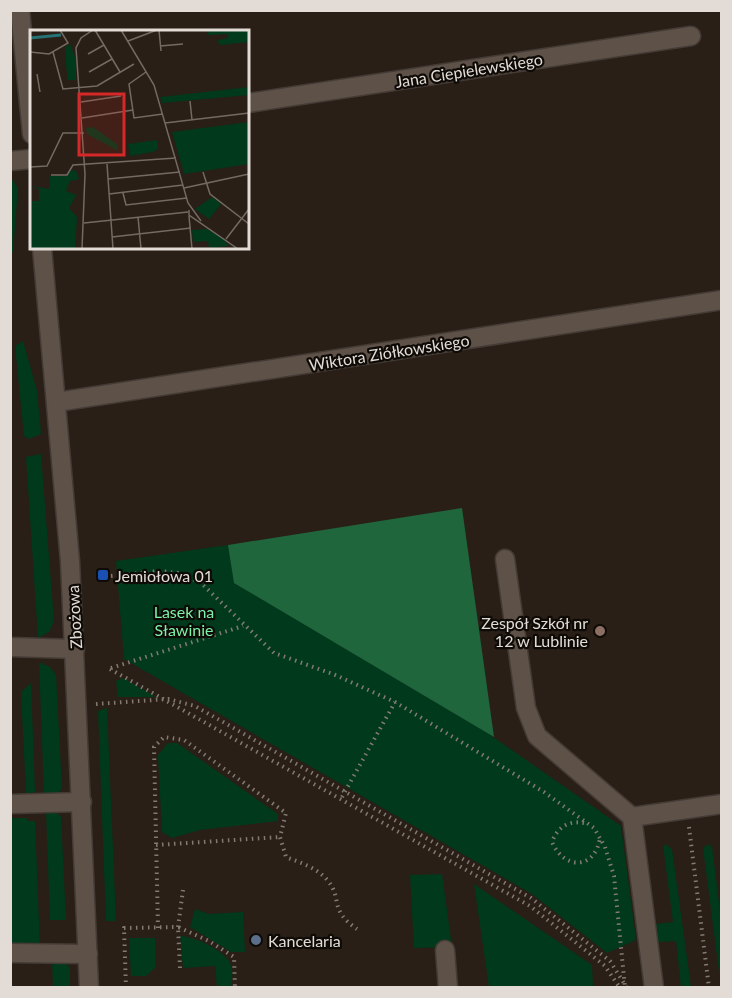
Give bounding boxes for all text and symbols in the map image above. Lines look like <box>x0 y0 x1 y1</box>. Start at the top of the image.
inset map <box>30 30 249 249</box>
street label: Jana Ciepielewskiego <box>394 49 544 91</box>
street label: Wiktora Ziółkowskiego <box>307 330 471 374</box>
place label: Jemiołowa 01 <box>115 566 213 585</box>
marker: Jemiołowa 01 <box>96 568 110 582</box>
street label: Zbożowa <box>63 585 85 649</box>
park label: Lasek na Sławinie <box>154 602 214 639</box>
place label: Zespół Szkół nr 12 w Lublinie <box>481 613 588 650</box>
marker: Zespół Szkół nr 12 w Lublinie <box>593 624 607 638</box>
place label: Kancelaria <box>268 931 341 950</box>
marker: Kancelaria <box>249 933 263 947</box>

